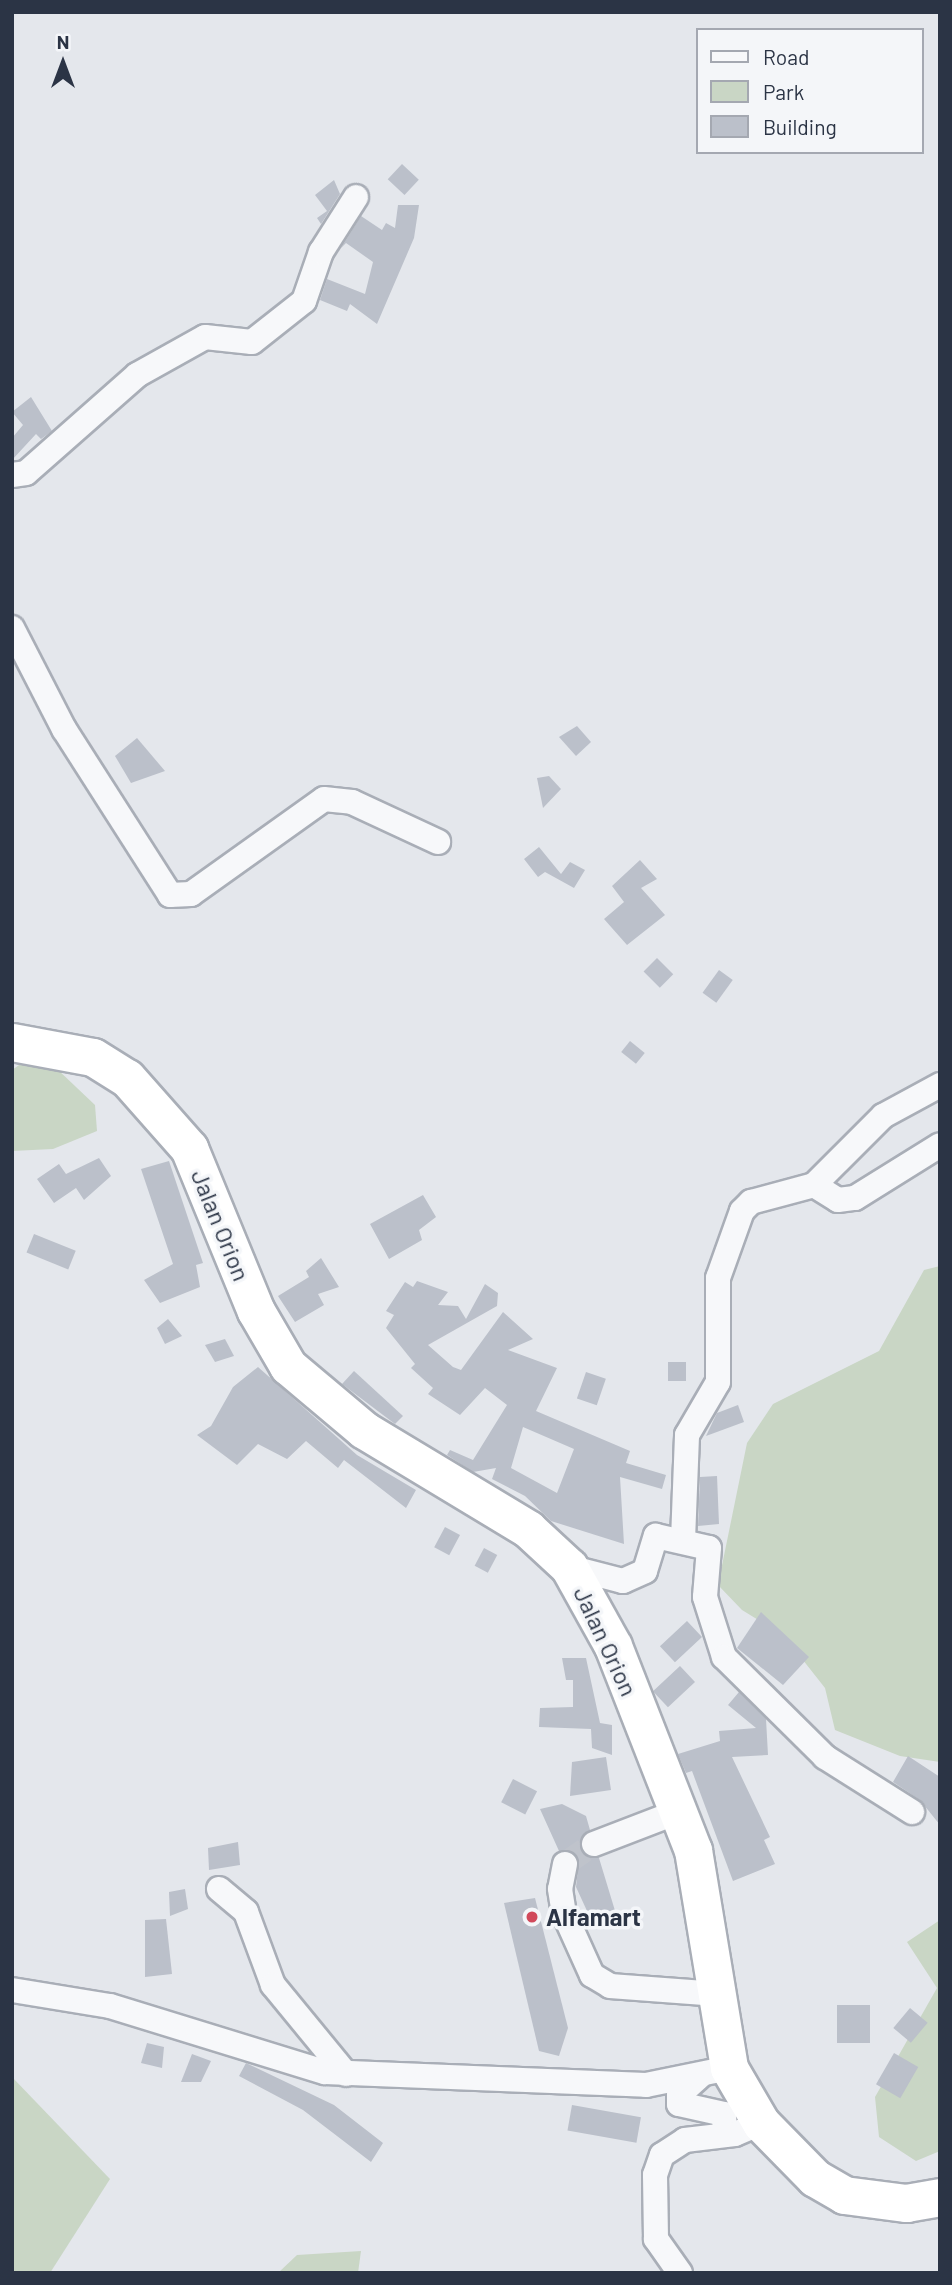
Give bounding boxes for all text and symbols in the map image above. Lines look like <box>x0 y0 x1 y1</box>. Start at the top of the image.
north arrow <box>28 28 98 98</box>
legend <box>696 28 924 154</box>
text: N <box>57 30 69 53</box>
text: Road <box>763 44 809 69</box>
text: Park <box>763 79 804 104</box>
text: Building <box>763 114 837 139</box>
street label: Jalan Orion <box>186 1165 256 1285</box>
street label: Jalan Orion <box>568 1582 644 1700</box>
place label: Alfamart <box>546 1903 641 1931</box>
marker: Alfamart <box>524 1909 540 1925</box>

